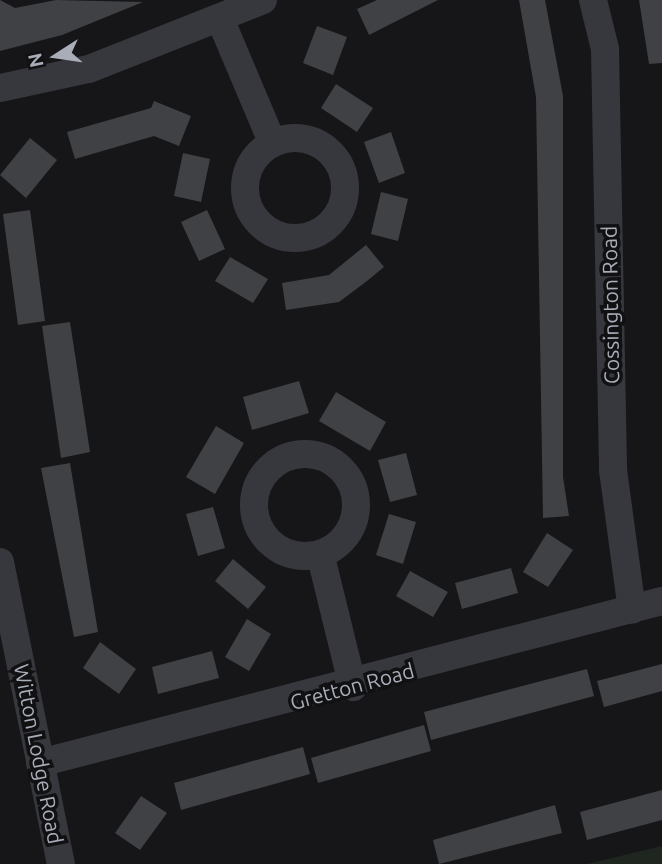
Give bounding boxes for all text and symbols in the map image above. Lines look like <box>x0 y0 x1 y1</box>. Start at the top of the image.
north arrow <box>21 21 91 91</box>
text: N <box>23 51 48 70</box>
street label: Cossington Road <box>596 226 624 384</box>
street label: Gretton Road <box>287 657 417 715</box>
street label: Witton Lodge Road <box>9 662 69 846</box>

